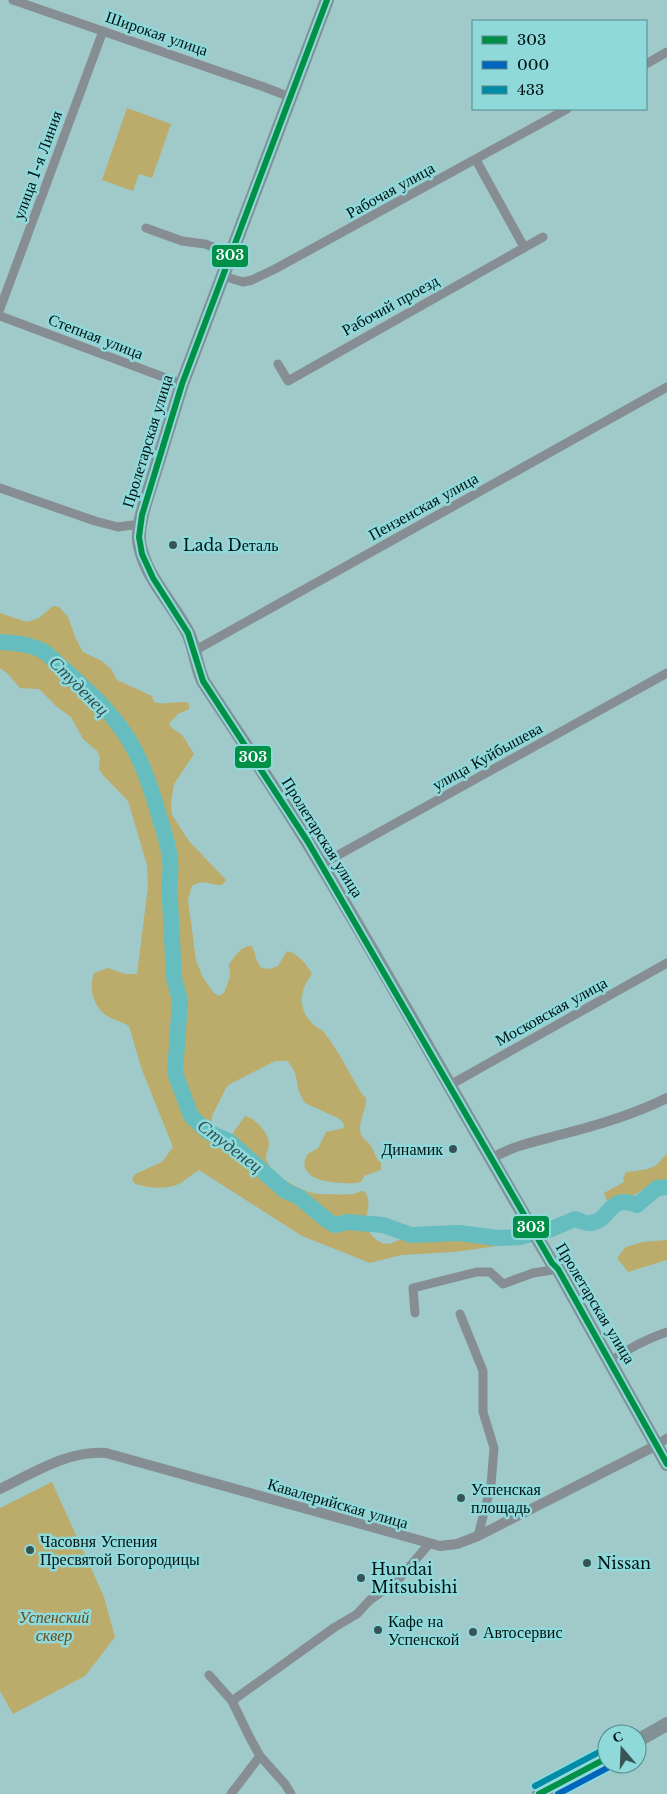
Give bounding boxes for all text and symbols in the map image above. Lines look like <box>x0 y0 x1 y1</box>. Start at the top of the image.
street label: Широкая улица <box>103 6 211 60</box>
legend <box>472 20 647 110</box>
text: 303 <box>517 30 546 49</box>
text: 000 <box>517 55 549 74</box>
text: 433 <box>517 80 544 99</box>
street label: улица 1-я Линия <box>8 107 66 222</box>
street label: Рабочая улица <box>342 157 438 223</box>
line badge: 303 <box>211 244 249 268</box>
text: 303 <box>216 246 244 264</box>
street label: Рабочий проезд <box>338 270 442 340</box>
street label: Степная улица <box>46 309 146 363</box>
street label: Пролетарская улица <box>117 372 177 510</box>
street label: Пензенская улица <box>365 468 481 544</box>
place label: Lada Dеталь <box>183 535 279 555</box>
marker: Lada Dеталь <box>167 539 179 551</box>
water label: Студенец <box>44 651 114 721</box>
street label: улица Куйбышева <box>428 717 546 795</box>
line badge: 303 <box>234 745 272 769</box>
text: 303 <box>239 748 267 766</box>
street label: Пролетарская улица <box>278 773 368 901</box>
street label: Московская улица <box>492 972 610 1050</box>
water label: Студенец <box>193 1114 267 1178</box>
place label: Динамик <box>381 1139 443 1159</box>
marker: Динамик <box>447 1143 459 1155</box>
line badge: 303 <box>512 1215 550 1239</box>
text: 303 <box>517 1218 545 1236</box>
street label: Пролетарская улица <box>552 1239 640 1367</box>
street label: Кавалерийская улица <box>265 1473 411 1533</box>
place label: Успенская площадь <box>471 1479 541 1517</box>
marker: Успенская площадь <box>455 1492 467 1504</box>
place label: Часовня Успения Пресвятой Богородицы <box>40 1531 200 1569</box>
marker: Часовня Успения Пресвятой Богородицы <box>24 1544 36 1556</box>
place label: Nissan <box>597 1553 651 1573</box>
marker: Nissan <box>581 1557 593 1569</box>
place label: Hundai Mitsubishi <box>371 1559 458 1597</box>
marker: Hundai Mitsubishi <box>355 1572 367 1584</box>
park label: Успенский сквер <box>19 1607 89 1645</box>
place label: Кафе на Успенской <box>388 1611 460 1649</box>
place label: Автосервис <box>483 1622 563 1642</box>
marker: Кафе на Успенской <box>372 1624 384 1636</box>
marker: Автосервис <box>467 1626 479 1638</box>
north arrow <box>597 1724 647 1774</box>
text: С <box>610 1727 625 1747</box>

